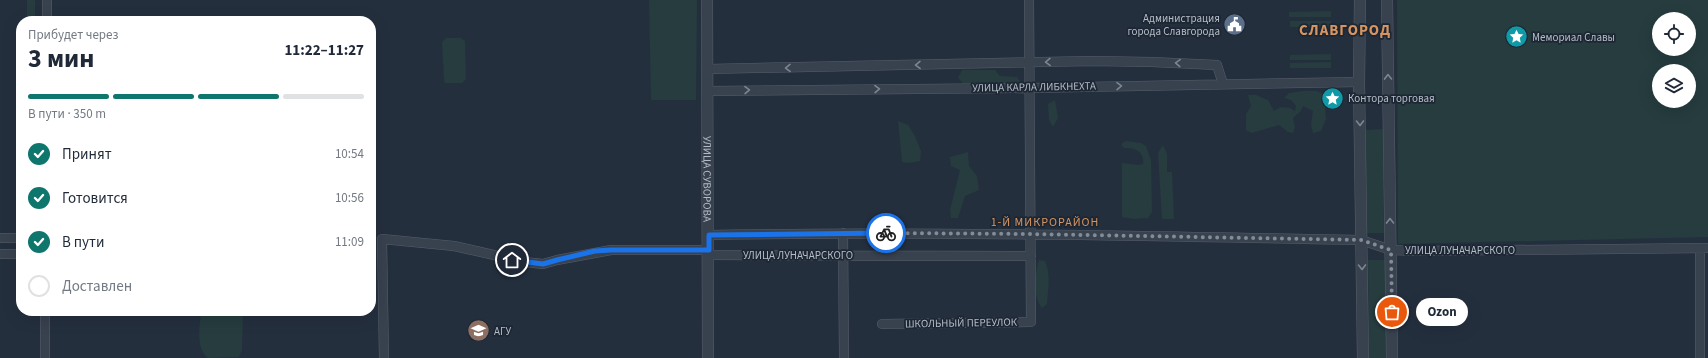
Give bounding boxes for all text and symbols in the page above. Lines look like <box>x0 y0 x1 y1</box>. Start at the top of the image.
place label: Администрация города Славгорода <box>1127 11 1220 39</box>
public building icon: Администрация города Славгорода <box>1222 11 1248 37</box>
map controls <box>1652 12 1696 108</box>
button: locate <box>1652 12 1696 56</box>
district label: СЛАВГОРОД <box>1299 20 1391 41</box>
place icon: Мемориал Славы <box>1503 24 1529 50</box>
text: Прибудет через <box>28 26 118 44</box>
place label: Мемориал Славы <box>1532 30 1615 45</box>
text: 3 мин <box>28 40 94 77</box>
text: 11:22–11:27 <box>284 40 364 61</box>
one-way arrow <box>1045 58 1051 66</box>
one-way arrow <box>1175 59 1181 68</box>
one-way arrow <box>915 60 921 69</box>
one-way arrow <box>785 63 791 72</box>
button: layers <box>1652 64 1696 108</box>
one-way arrow <box>1384 74 1392 80</box>
street label: УЛИЦА КАРЛА ЛИБКНЕХТА <box>972 78 1096 96</box>
one-way arrow <box>1116 82 1122 90</box>
one-way arrow <box>874 85 880 93</box>
place icon: Контора торговая <box>1320 85 1346 111</box>
one-way arrow <box>744 86 750 94</box>
place label: Контора торговая <box>1348 91 1435 106</box>
text: В пути · 350 m <box>28 105 106 123</box>
one-way arrow <box>1356 120 1364 126</box>
street label: УЛИЦА СУВОРОВА <box>700 136 715 222</box>
icon: check <box>28 143 50 165</box>
text: Принят <box>62 144 112 165</box>
text: 10:54 <box>335 145 364 163</box>
icon: check <box>28 187 50 209</box>
text: Готовится <box>62 188 128 209</box>
text: 10:56 <box>335 189 364 207</box>
courier <box>866 213 906 253</box>
district label: 1-Й МИКРОРАЙОН <box>991 214 1099 231</box>
one-way arrow <box>1386 218 1394 224</box>
icon: bike <box>875 222 897 244</box>
icon: check <box>28 231 50 253</box>
text: В пути <box>62 232 105 253</box>
text: 11:09 <box>335 233 364 251</box>
pin <box>495 243 529 277</box>
street label: УЛИЦА ЛУНАЧАРСКОГО <box>1405 243 1515 258</box>
street label: УЛИЦА ЛУНАЧАРСКОГО <box>743 248 853 263</box>
icon: home <box>501 249 523 271</box>
one-way arrow <box>1358 264 1366 270</box>
text: Доставлен <box>62 276 132 297</box>
pin <box>1375 295 1409 329</box>
callout: Ozon <box>1416 298 1468 326</box>
icon: bag <box>1381 301 1403 323</box>
text: Ozon <box>1427 303 1457 321</box>
street label: ШКОЛЬНЫЙ ПЕРЕУЛОК <box>905 315 1018 331</box>
school or university icon: АГУ <box>465 318 491 344</box>
place label: АГУ <box>494 324 511 339</box>

